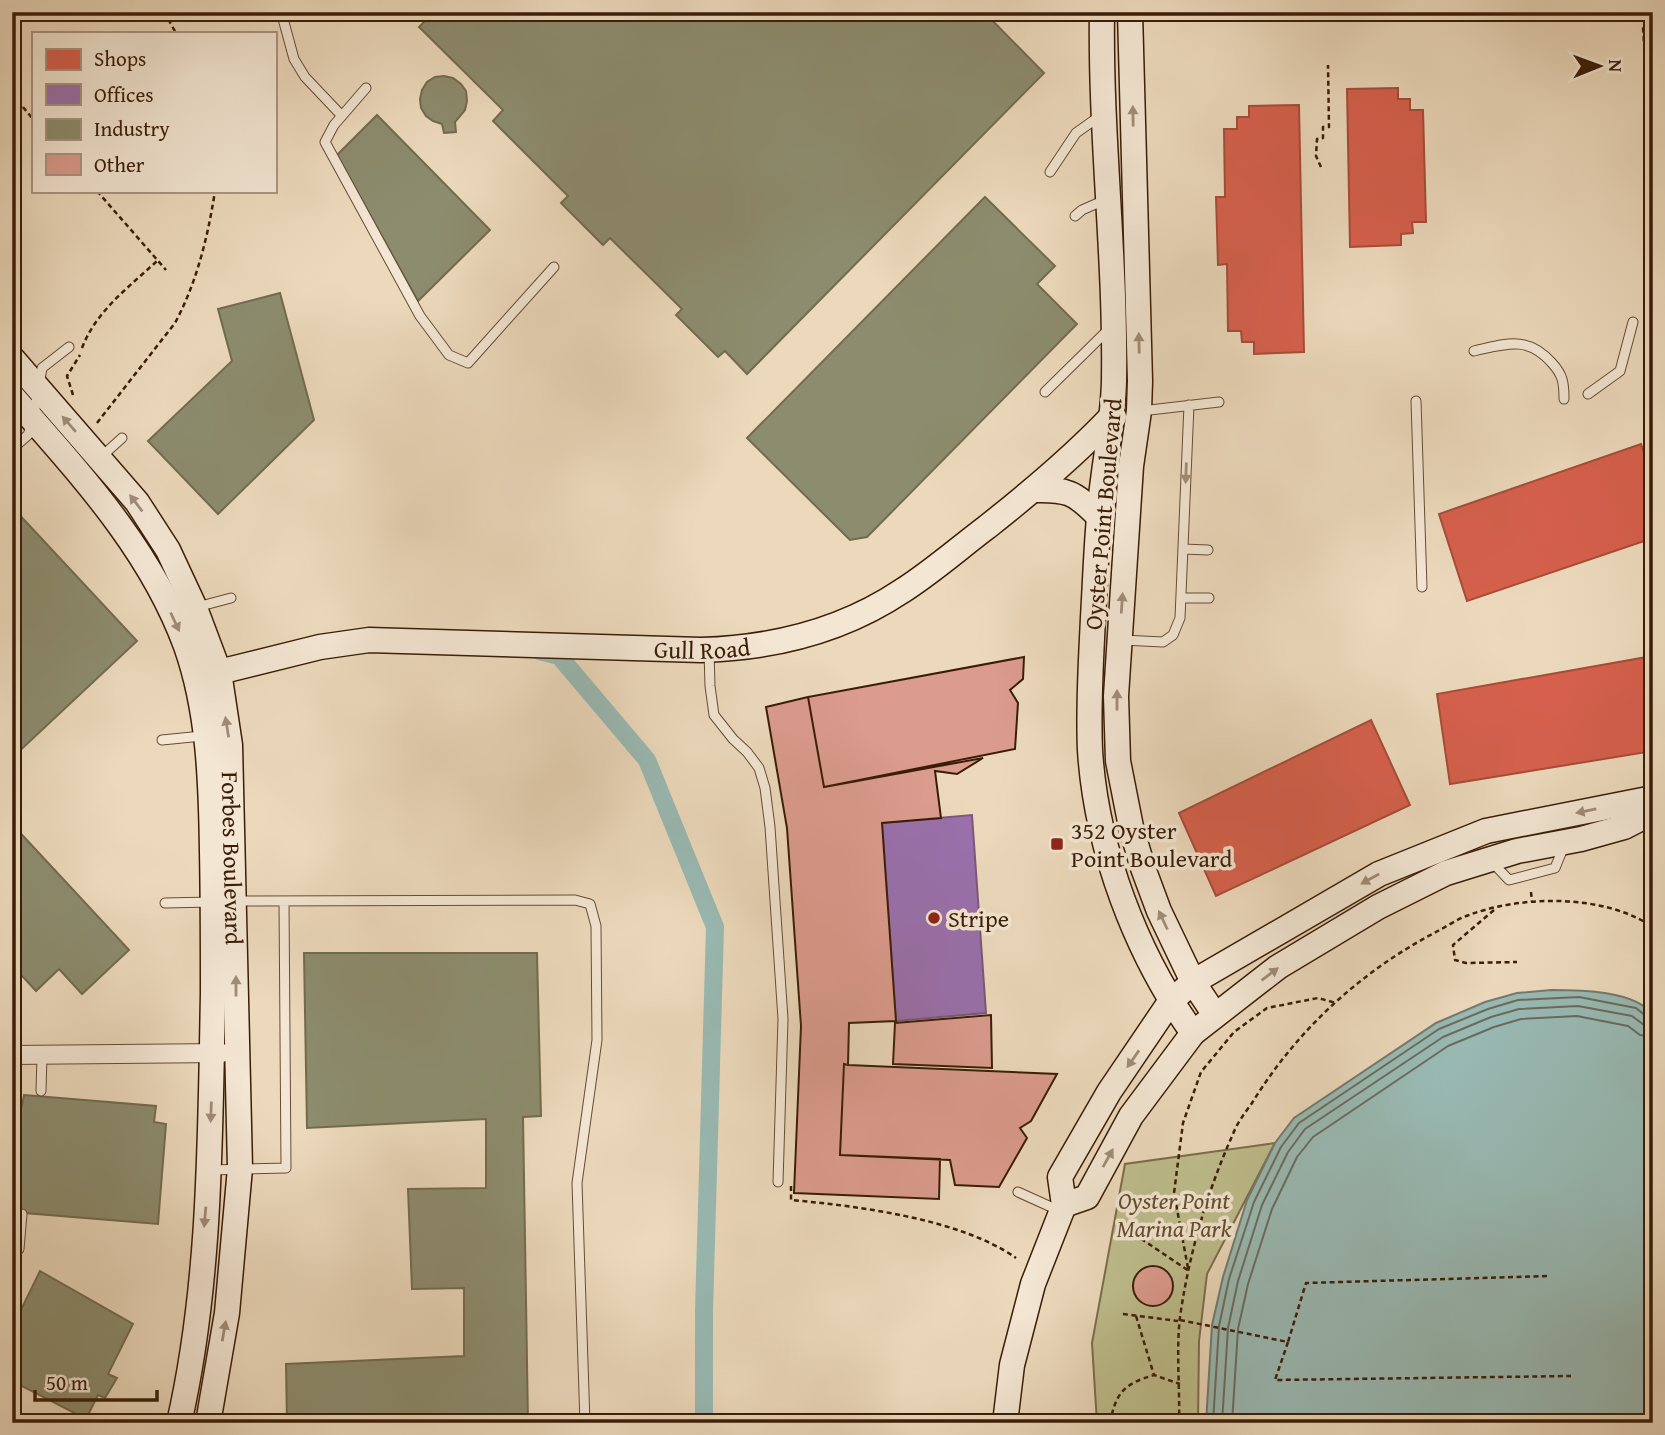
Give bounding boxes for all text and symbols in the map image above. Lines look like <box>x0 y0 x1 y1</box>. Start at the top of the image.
legend <box>32 32 276 192</box>
north arrow <box>1564 32 1634 102</box>
text: Shops <box>94 43 146 74</box>
text: N <box>1602 59 1630 73</box>
text: Offices <box>94 79 154 110</box>
one-way arrow <box>1128 105 1139 127</box>
text: Industry <box>94 113 170 144</box>
text: Other <box>94 149 145 180</box>
one-way arrow <box>1133 332 1144 354</box>
street label: Oyster Point Boulevard <box>1075 397 1131 631</box>
one-way arrow <box>61 415 77 433</box>
one-way arrow <box>1181 462 1192 484</box>
one-way arrow <box>129 493 143 512</box>
one-way arrow <box>1117 592 1128 614</box>
one-way arrow <box>169 612 180 632</box>
street label: Gull Road <box>653 629 752 668</box>
one-way arrow <box>1111 689 1123 711</box>
one-way arrow <box>221 716 232 738</box>
street label: Forbes Boulevard <box>213 771 252 945</box>
one-way arrow <box>1575 805 1597 816</box>
place label: 352 Oyster Point Boulevard <box>1071 813 1232 876</box>
marker: 352 Oyster Point Boulevard <box>1049 836 1065 852</box>
one-way arrow <box>1360 873 1379 885</box>
place label: Stripe <box>948 901 1009 936</box>
marker: Stripe <box>926 910 942 926</box>
one-way arrow <box>1157 910 1168 931</box>
one-way arrow <box>1261 967 1279 981</box>
one-way arrow <box>230 974 242 996</box>
one-way arrow <box>1127 1049 1140 1068</box>
one-way arrow <box>205 1101 216 1123</box>
one-way arrow <box>1102 1148 1114 1168</box>
park label: Oyster Point Marina Park <box>1117 1183 1231 1246</box>
one-way arrow <box>199 1206 210 1228</box>
one-way arrow <box>219 1320 230 1342</box>
scale bar <box>35 1358 158 1402</box>
text: 50 m <box>46 1367 88 1398</box>

